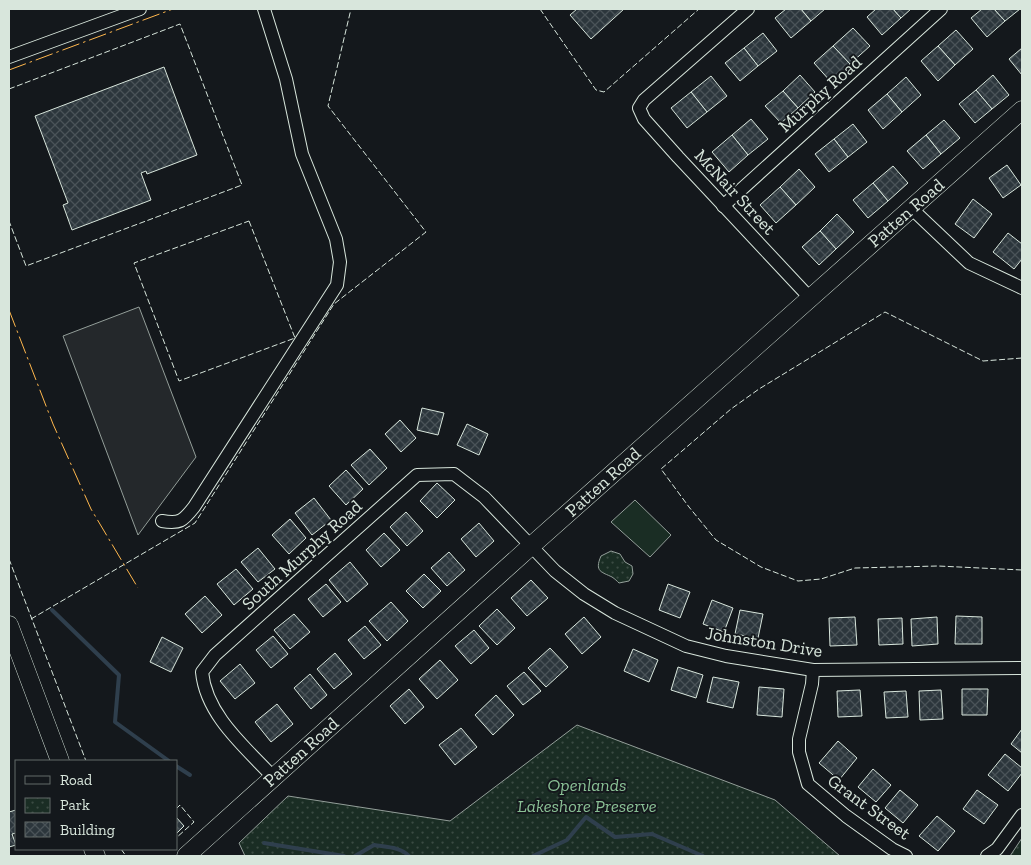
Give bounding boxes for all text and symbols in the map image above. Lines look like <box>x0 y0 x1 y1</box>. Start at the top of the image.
street label: Murphy Road <box>774 51 866 137</box>
street label: McNair Street <box>690 145 780 240</box>
street label: Patten Road <box>863 174 949 252</box>
street label: Patten Road <box>561 442 645 522</box>
street label: South Murphy Road <box>237 495 367 615</box>
street label: Johnston Drive <box>704 622 824 662</box>
street label: Patten Road <box>259 712 343 792</box>
legend <box>15 760 178 850</box>
street label: Grant Street <box>823 770 915 845</box>
text: Road <box>60 771 93 789</box>
park label: Openlands Lakeshore Preserve <box>517 774 657 817</box>
text: Park <box>60 796 90 814</box>
text: Building <box>60 821 115 839</box>

